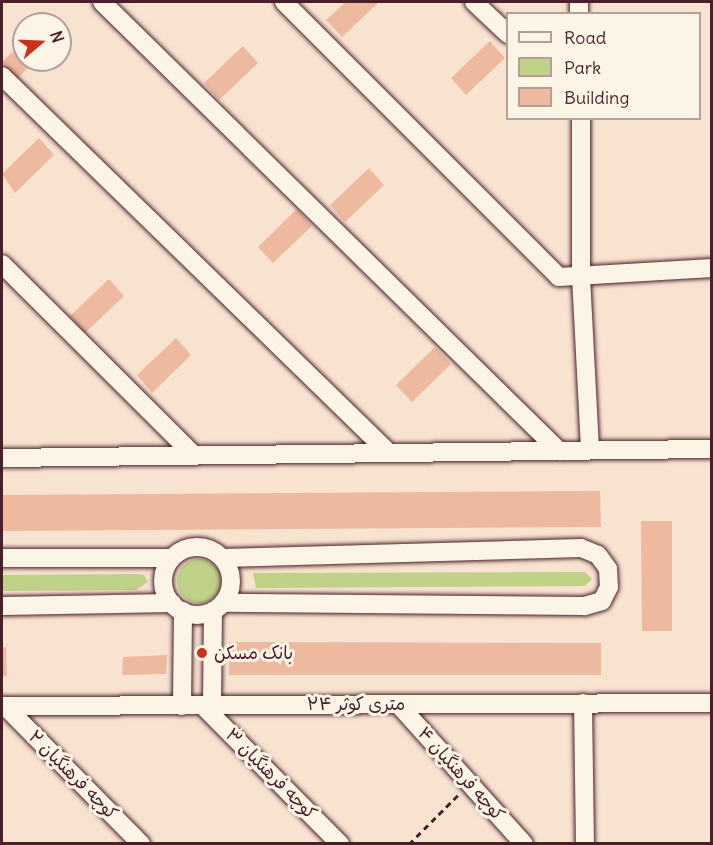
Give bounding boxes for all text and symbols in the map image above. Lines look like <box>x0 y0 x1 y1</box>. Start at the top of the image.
north arrow <box>12 12 72 72</box>
legend <box>506 12 701 120</box>
text: Road <box>564 26 606 49</box>
text: N <box>46 28 68 45</box>
text: Park <box>564 56 601 79</box>
text: Building <box>564 86 629 109</box>
place label: بانک مسکن <box>214 642 293 664</box>
marker: بانک مسکن <box>195 646 209 660</box>
street label: ۲۴ متری کوثر <box>307 693 405 715</box>
street label: کوچه فرهنگیان ۴ <box>413 723 509 825</box>
street label: کوچه فرهنگیان ۳ <box>221 724 321 824</box>
street label: کوچه فرهنگیان ۲ <box>24 726 122 824</box>

